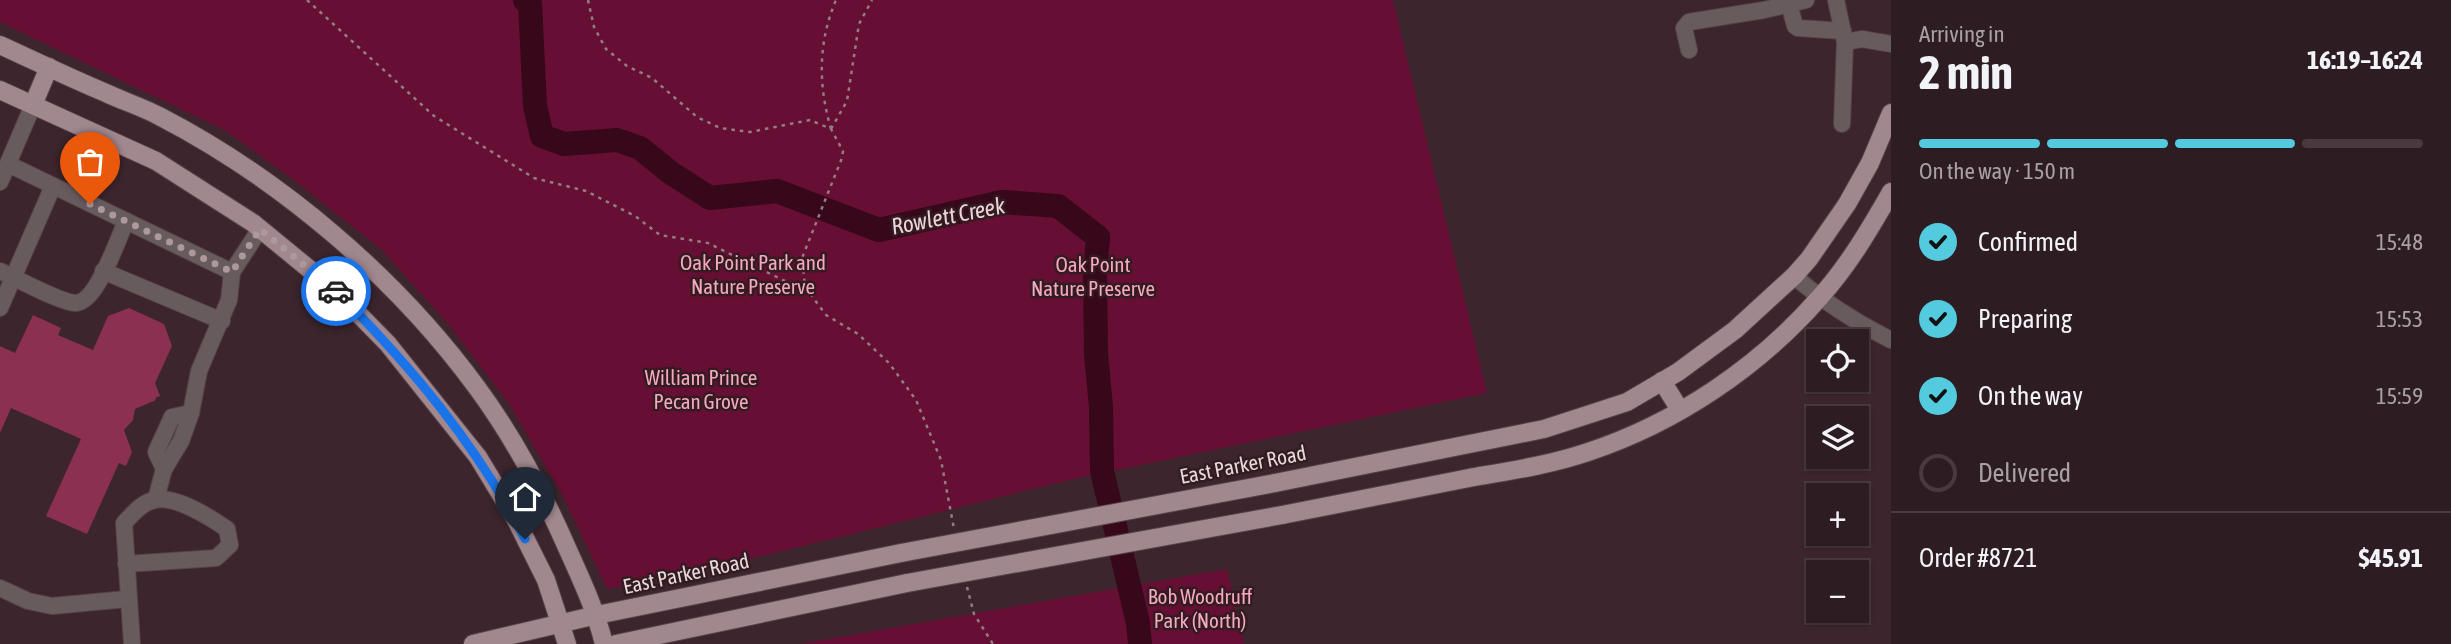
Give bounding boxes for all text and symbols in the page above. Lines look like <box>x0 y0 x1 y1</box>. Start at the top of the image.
text: Arriving in <box>1919 21 2005 47</box>
text: 16:19–16:24 <box>2307 45 2423 75</box>
text: 2 min <box>1919 46 2013 99</box>
pin <box>60 132 120 204</box>
icon: bag <box>71 143 109 181</box>
text: On the way · 150 m <box>1919 158 2075 184</box>
water label: Rowlett Creek <box>889 192 1008 240</box>
icon: check <box>1919 223 1957 261</box>
text: Confirmed <box>1978 227 2078 257</box>
text: 15:48 <box>2376 229 2423 255</box>
park label: Oak Point Park and Nature Preserve <box>680 250 826 298</box>
park label: Oak Point Nature Preserve <box>1031 252 1155 300</box>
courier <box>301 256 371 326</box>
icon: car <box>317 272 355 310</box>
icon: check <box>1919 300 1957 338</box>
text: Preparing <box>1978 304 2072 334</box>
text: 15:53 <box>2376 306 2423 332</box>
map controls <box>1806 329 1869 623</box>
button: locate <box>1806 329 1869 392</box>
park label: William Prince Pecan Grove <box>645 365 757 413</box>
icon: check <box>1919 377 1957 415</box>
text: On the way <box>1978 381 2083 411</box>
text: 15:59 <box>2376 383 2423 409</box>
button: layers <box>1806 406 1869 469</box>
street label: East Parker Road <box>1177 440 1308 488</box>
text: Delivered <box>1978 458 2071 488</box>
pin <box>495 467 555 539</box>
icon: home <box>506 478 544 516</box>
button: + <box>1806 483 1869 546</box>
text: Order #8721 <box>1919 543 2038 573</box>
text: $45.91 <box>2359 543 2423 573</box>
street label: East Parker Road <box>620 548 751 598</box>
button: − <box>1806 560 1869 623</box>
park label: Bob Woodruff Park (North) <box>1148 584 1253 632</box>

